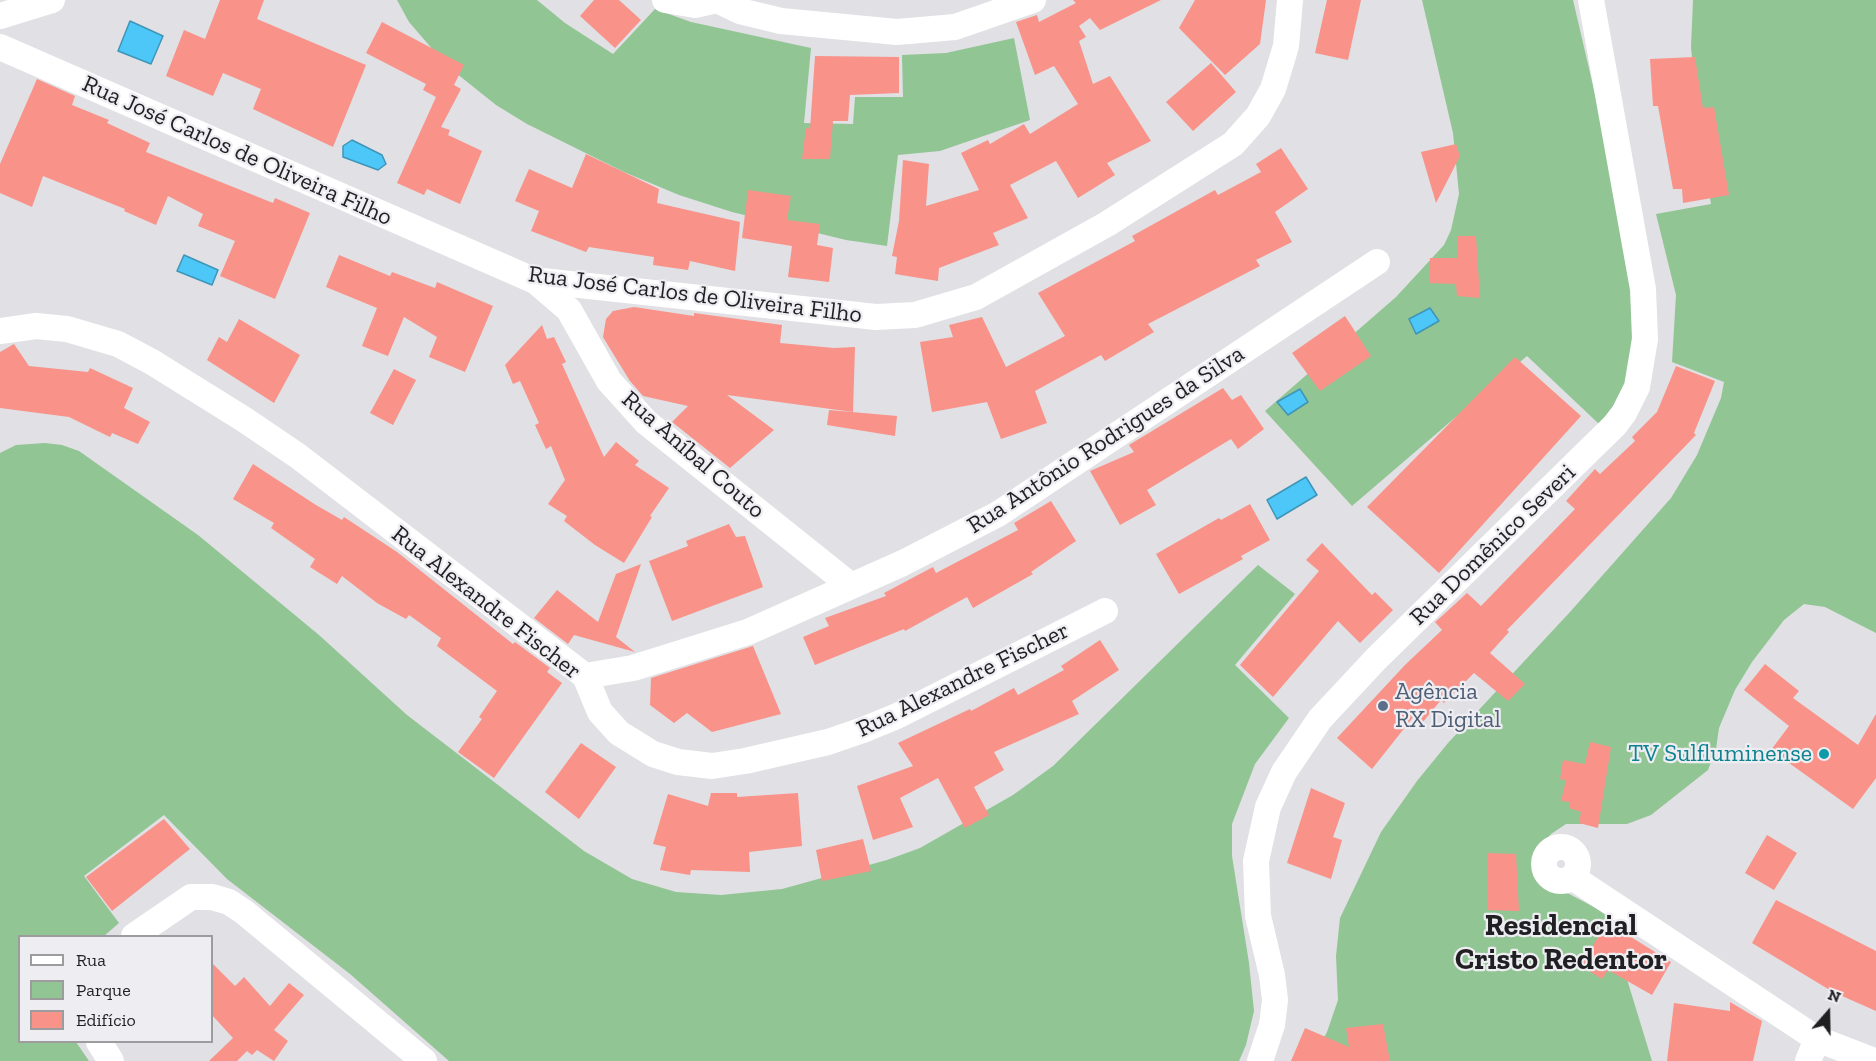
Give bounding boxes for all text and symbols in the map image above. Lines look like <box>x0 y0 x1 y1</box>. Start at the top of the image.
street label: Rua José Carlos de Oliveira Filho <box>78 70 396 232</box>
street label: Rua José Carlos de Oliveira Filho <box>527 260 863 330</box>
street label: Rua Antônio Rodrigues da Silva <box>962 340 1250 540</box>
street label: Rua Aníbal Couto <box>616 385 770 525</box>
street label: Rua Domênico Severi <box>1404 458 1582 632</box>
street label: Rua Alexandre Fischer <box>386 520 586 686</box>
street label: Rua Alexandre Fischer <box>852 616 1074 744</box>
place label: Agência RX Digital <box>1395 678 1501 734</box>
marker: Agência RX Digital <box>1376 699 1390 713</box>
place label: TV Sulfluminense <box>1628 740 1812 768</box>
marker: TV Sulfluminense <box>1817 747 1831 761</box>
district label: Residencial Cristo Redentor <box>1455 908 1667 978</box>
legend <box>18 935 213 1043</box>
text: Rua <box>76 949 106 971</box>
text: Parque <box>76 979 131 1001</box>
north arrow <box>1798 983 1858 1043</box>
text: N <box>1825 985 1843 1007</box>
text: Edifício <box>76 1009 136 1031</box>

